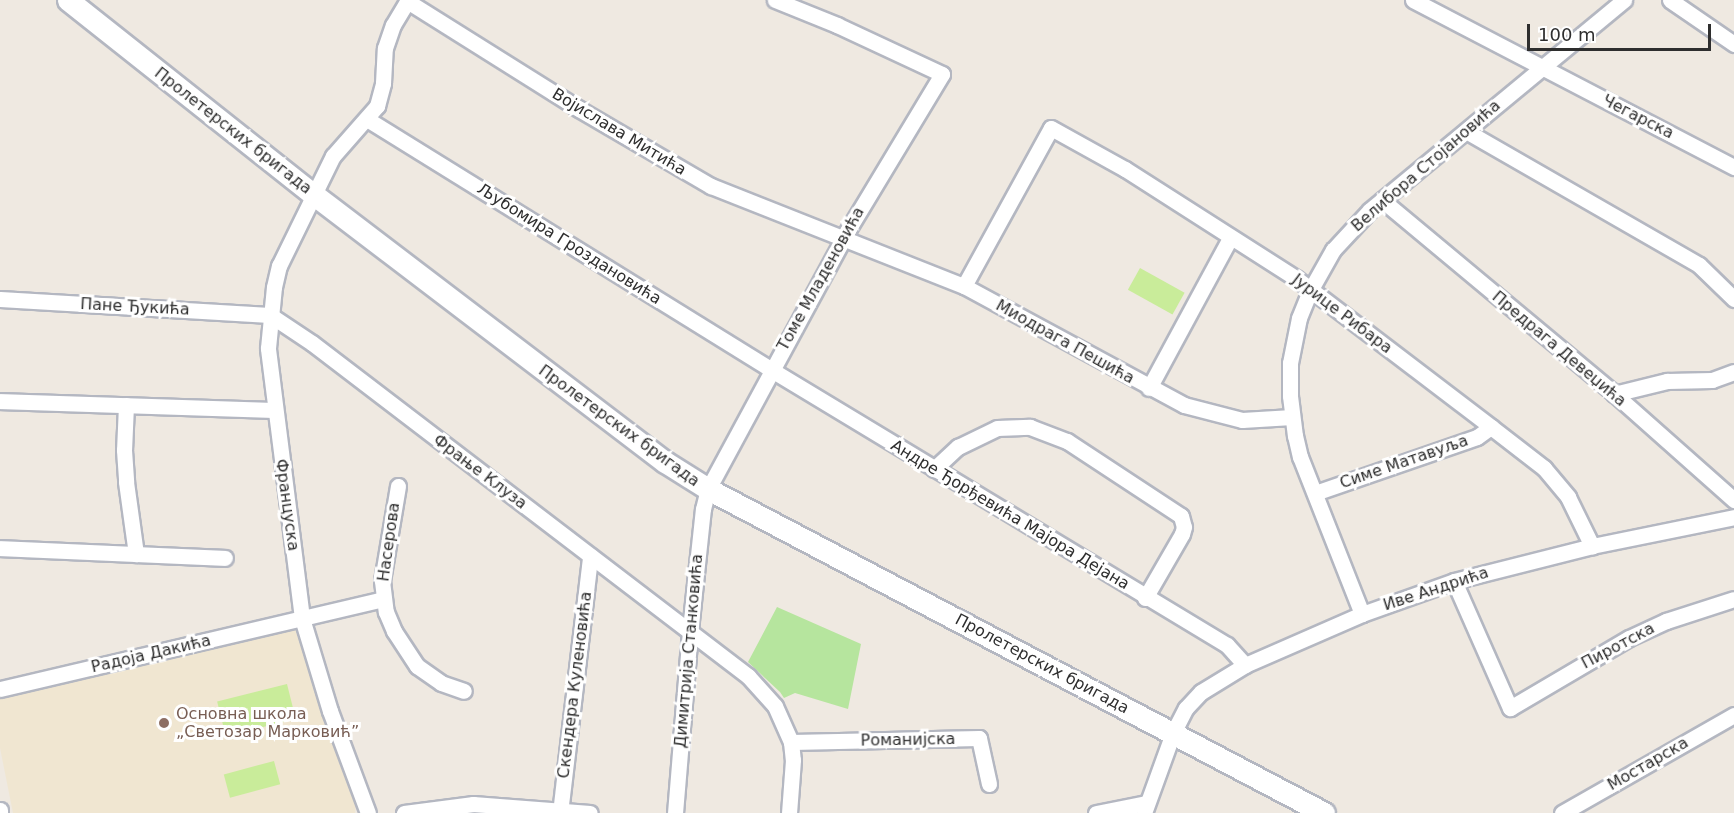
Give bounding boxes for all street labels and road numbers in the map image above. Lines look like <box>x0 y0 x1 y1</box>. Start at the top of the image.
street label: Пролетерских бригада <box>151 64 315 198</box>
street label: Војислава Митића <box>549 84 689 180</box>
street label: Чегарска <box>1599 91 1677 143</box>
street label: Велибора Стојановића <box>1348 96 1504 236</box>
street label: Љубомира Гроздановића <box>473 179 665 309</box>
street label: Томе Младеновића <box>773 204 869 354</box>
street label: Јурице Рибара <box>1288 270 1396 358</box>
street label: Предрага Девеџића <box>1488 287 1630 411</box>
street label: Пане Ђукића <box>80 295 190 319</box>
street label: Миодрага Пешића <box>992 296 1138 388</box>
street label: Пролетерских бригада <box>535 361 703 491</box>
street label: Фрање Клуза <box>429 431 531 513</box>
street label: Симе Матавуља <box>1337 431 1471 493</box>
street label: Андре Ђорђевића Мајора Дејана <box>887 436 1133 594</box>
street label: Француска <box>271 458 303 552</box>
street label: Насерова <box>374 501 404 583</box>
street label: Димитрија Станковића <box>671 553 707 749</box>
street label: Иве Андрића <box>1381 563 1491 615</box>
street label: Скендера Куленовића <box>554 590 596 780</box>
street label: Пролетерских бригада <box>952 610 1132 718</box>
street label: Пиротска <box>1578 619 1658 673</box>
street label: Радоја Дакића <box>89 631 213 677</box>
street label: Романијска <box>860 730 956 750</box>
street label: Мостарска <box>1604 733 1692 795</box>

